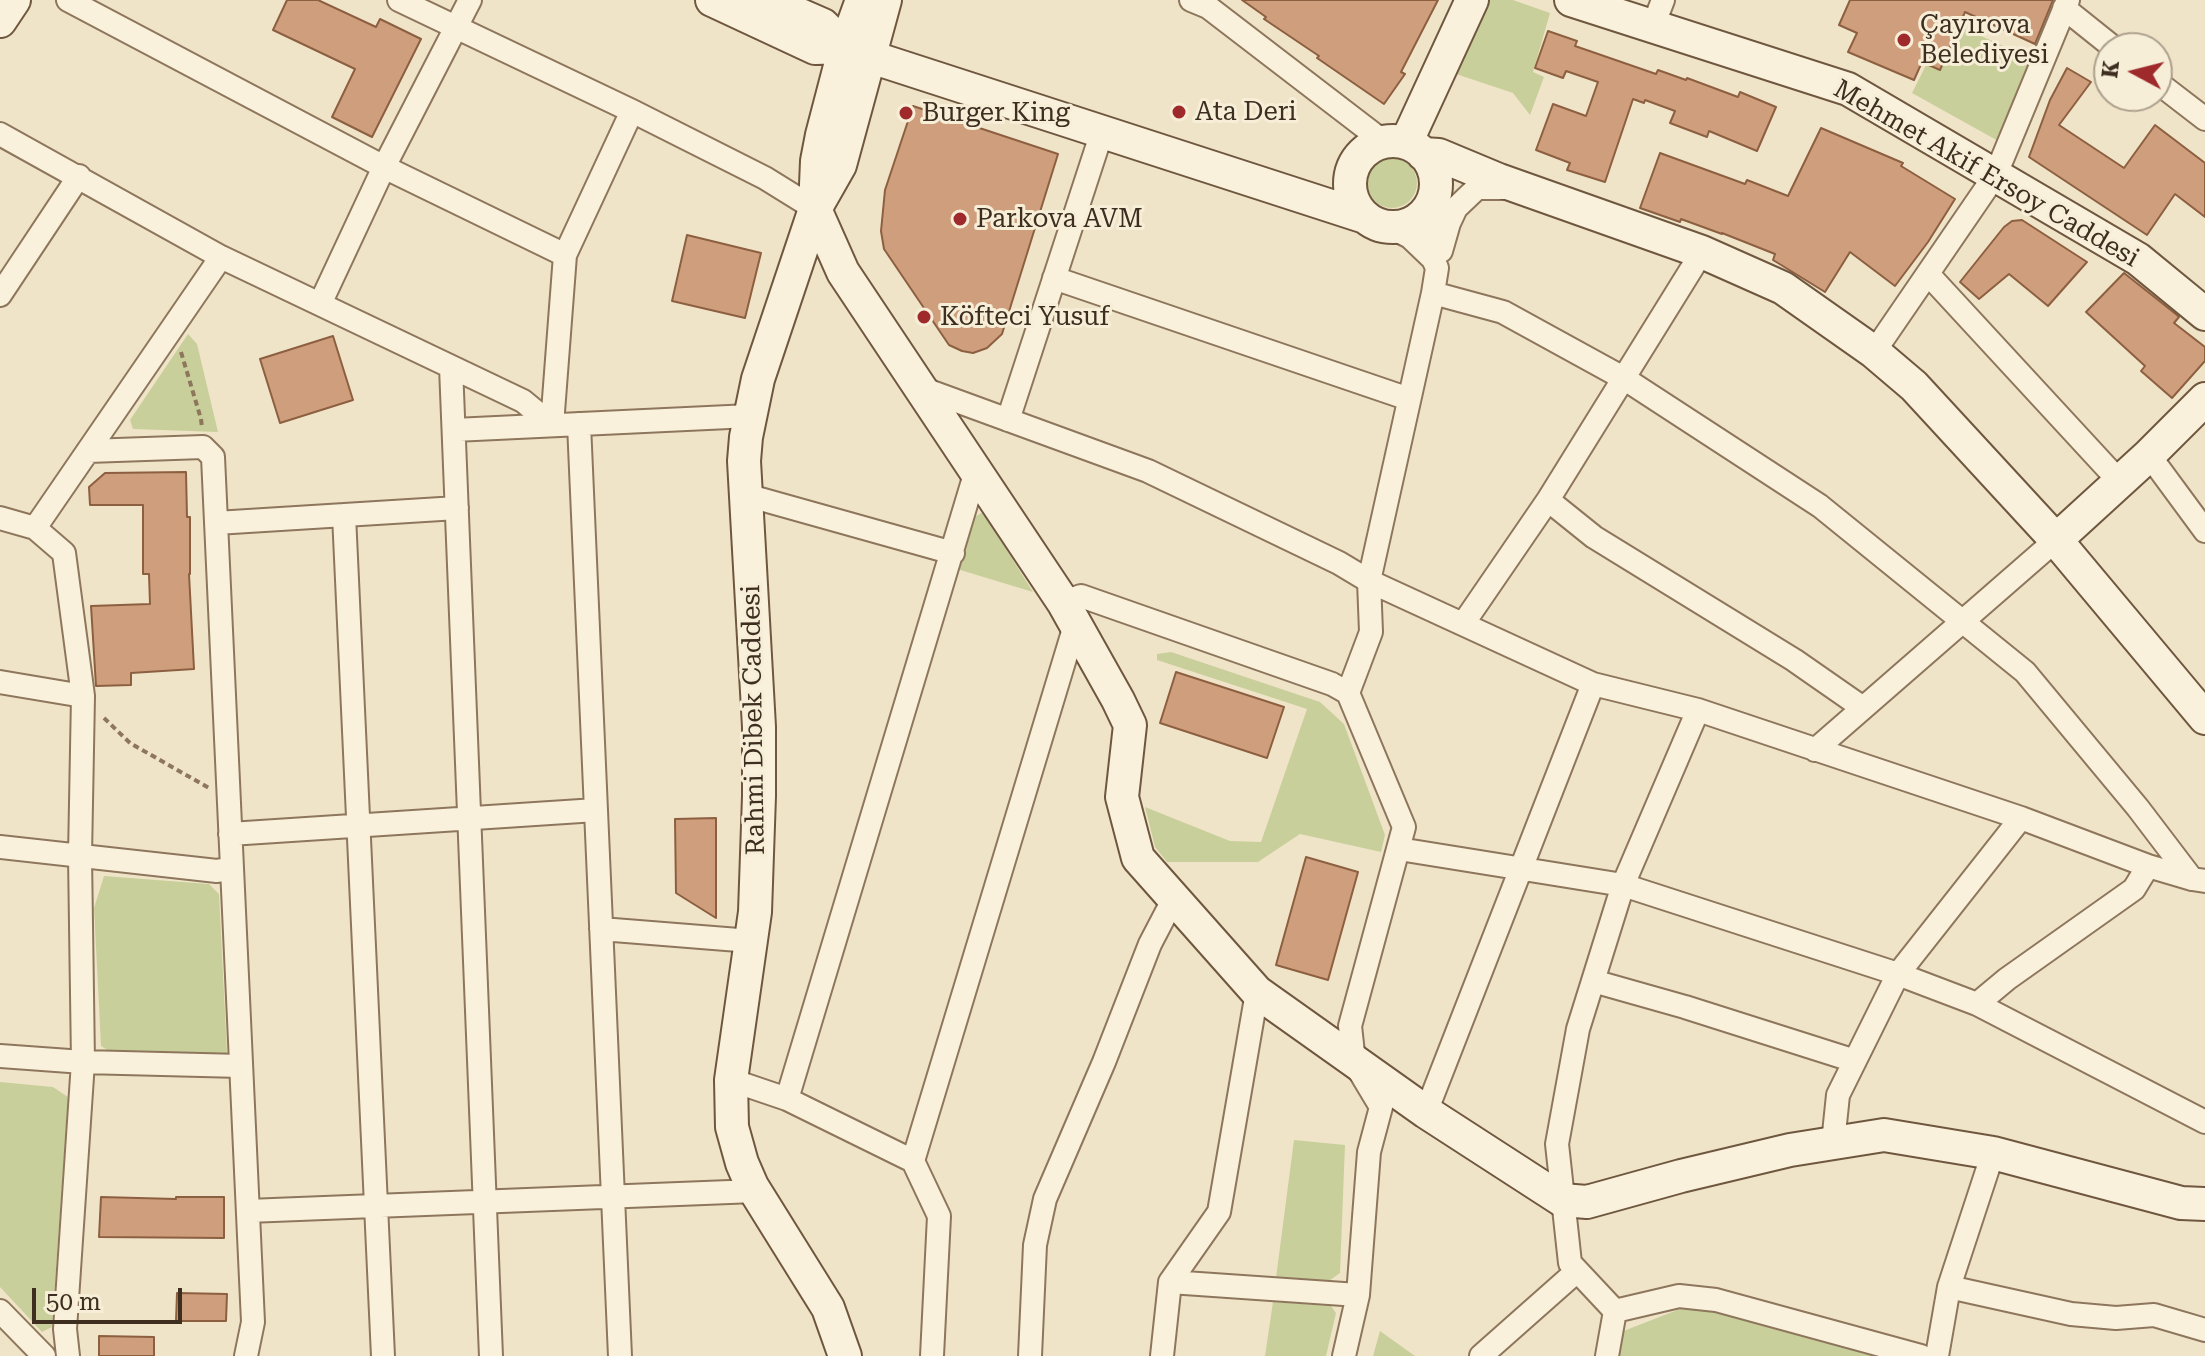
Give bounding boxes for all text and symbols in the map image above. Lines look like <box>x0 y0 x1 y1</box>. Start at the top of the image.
place label: Çayırova Belediyesi <box>1920 9 2049 70</box>
marker: Çayırova Belediyesi <box>1895 31 1913 49</box>
north arrow <box>2093 32 2173 112</box>
text: K <box>2097 59 2124 79</box>
street label: Mehmet Akif Ersoy Caddesi <box>1828 74 2144 274</box>
place label: Ata Deri <box>1195 96 1297 128</box>
place label: Burger King <box>922 97 1070 129</box>
marker: Ata Deri <box>1170 103 1188 121</box>
marker: Burger King <box>897 104 915 122</box>
place label: Parkova AVM <box>976 203 1143 235</box>
marker: Parkova AVM <box>951 210 969 228</box>
place label: Köfteci Yusuf <box>940 301 1109 333</box>
marker: Köfteci Yusuf <box>915 308 933 326</box>
street label: Rahmi Dibek Caddesi <box>736 585 772 855</box>
scale bar <box>36 1272 186 1322</box>
text: 50 m <box>46 1288 101 1316</box>

